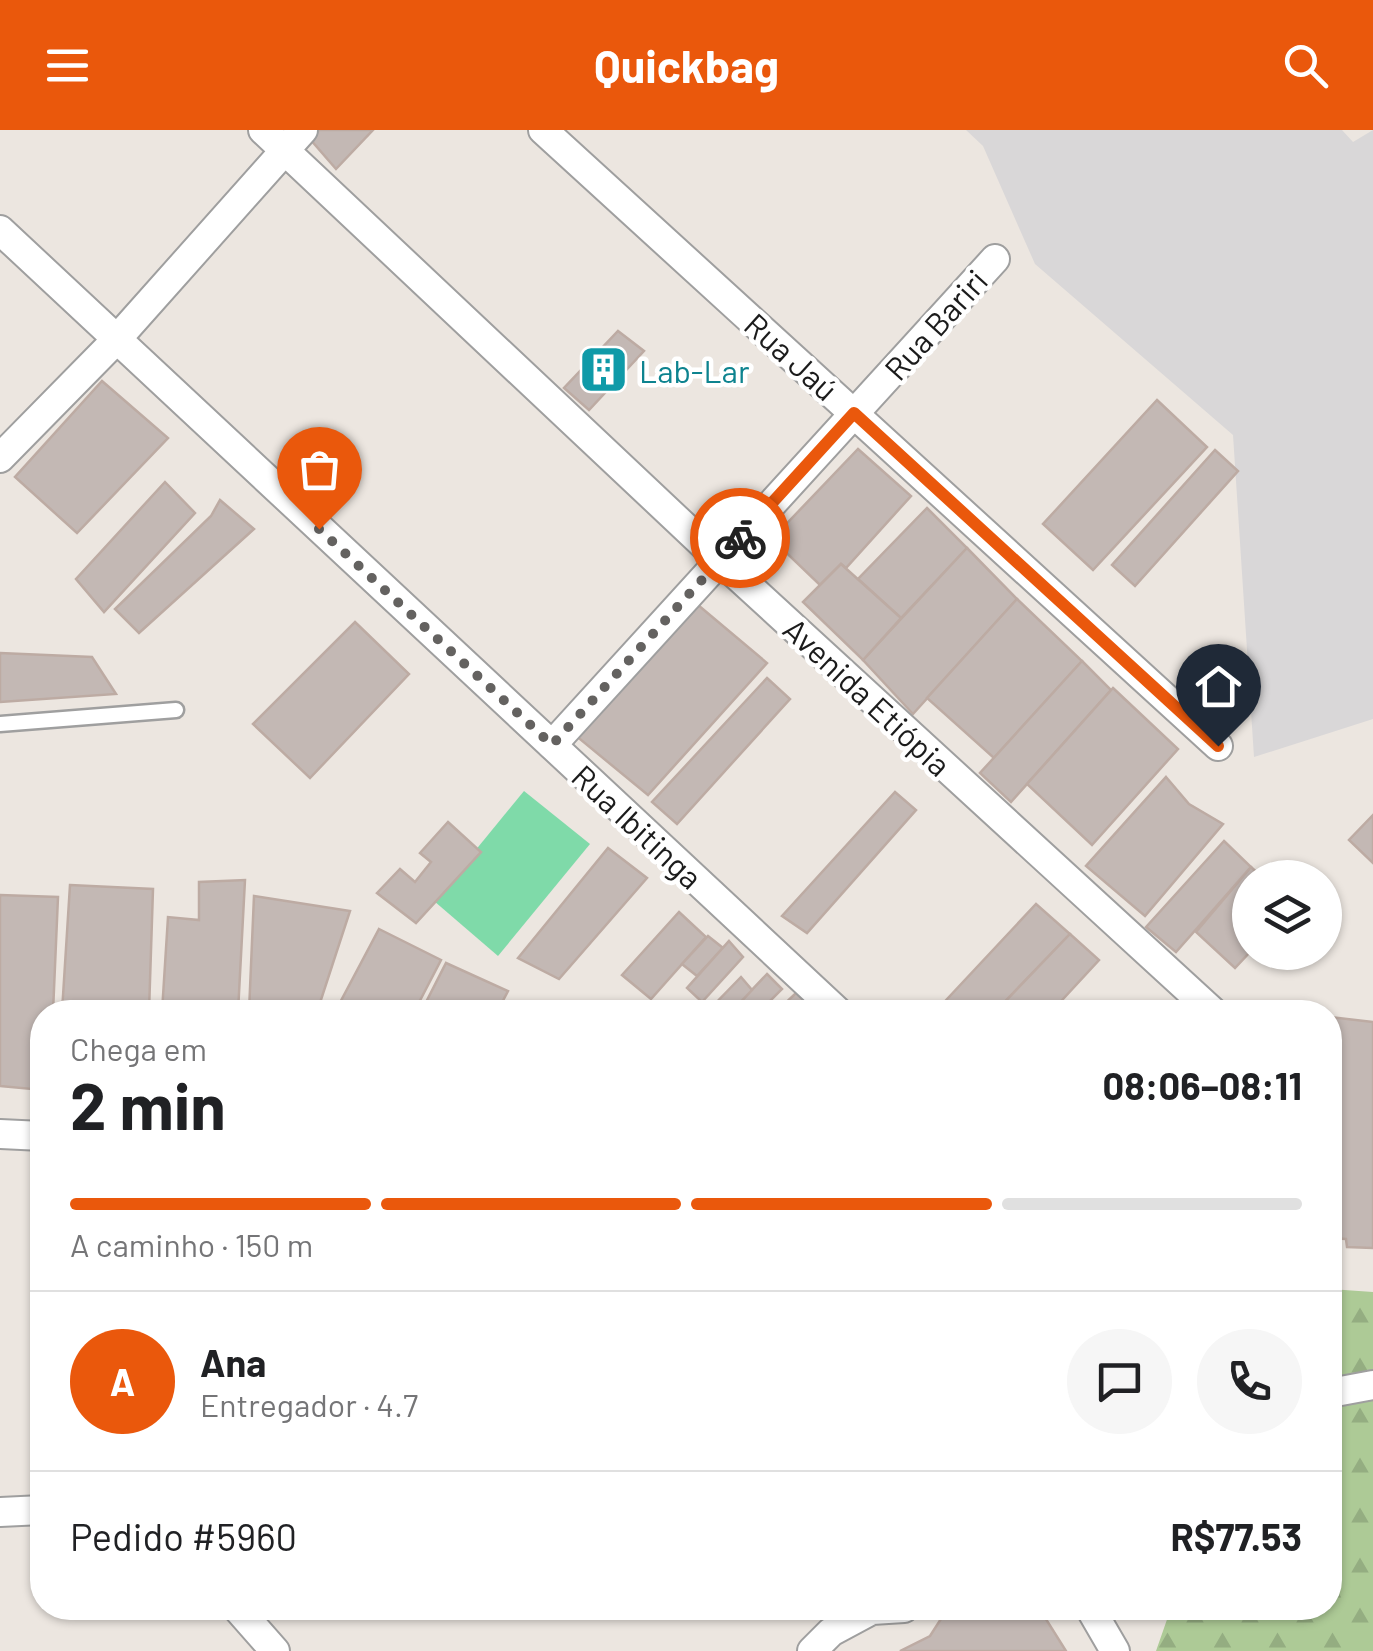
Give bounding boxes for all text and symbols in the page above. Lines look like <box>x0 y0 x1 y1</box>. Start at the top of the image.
icon: menu <box>40 38 95 93</box>
text: Quickbag <box>594 38 779 92</box>
icon: search <box>1278 38 1333 93</box>
street label: Rua Bariri <box>876 261 994 387</box>
street label: Rua Jaú <box>738 305 846 407</box>
building icon: Lab-Lar <box>578 344 630 396</box>
place label: Lab-Lar <box>639 351 750 389</box>
pin <box>277 427 362 530</box>
icon: bag <box>292 442 347 497</box>
courier <box>690 488 790 588</box>
icon: bike <box>713 511 768 566</box>
street label: Avenida Etiópia <box>777 609 959 783</box>
pin <box>1176 644 1261 747</box>
icon: home <box>1191 659 1246 714</box>
street label: Rua Ibitinga <box>565 756 711 896</box>
map controls <box>1232 860 1342 970</box>
button: layers <box>1232 860 1342 970</box>
text: Chega em <box>70 1029 207 1067</box>
text: 08:06–08:11 <box>1103 1062 1302 1108</box>
text: 2 min <box>70 1065 226 1143</box>
text: A caminho · 150 m <box>70 1225 313 1263</box>
button: chat <box>1067 1329 1172 1434</box>
button: phone <box>1197 1329 1302 1434</box>
text: Ana <box>200 1339 266 1385</box>
text: A <box>110 1358 135 1404</box>
text: Entregador · 4.7 <box>200 1385 418 1423</box>
text: Pedido #5960 <box>70 1513 297 1559</box>
text: R$77.53 <box>1170 1513 1302 1559</box>

